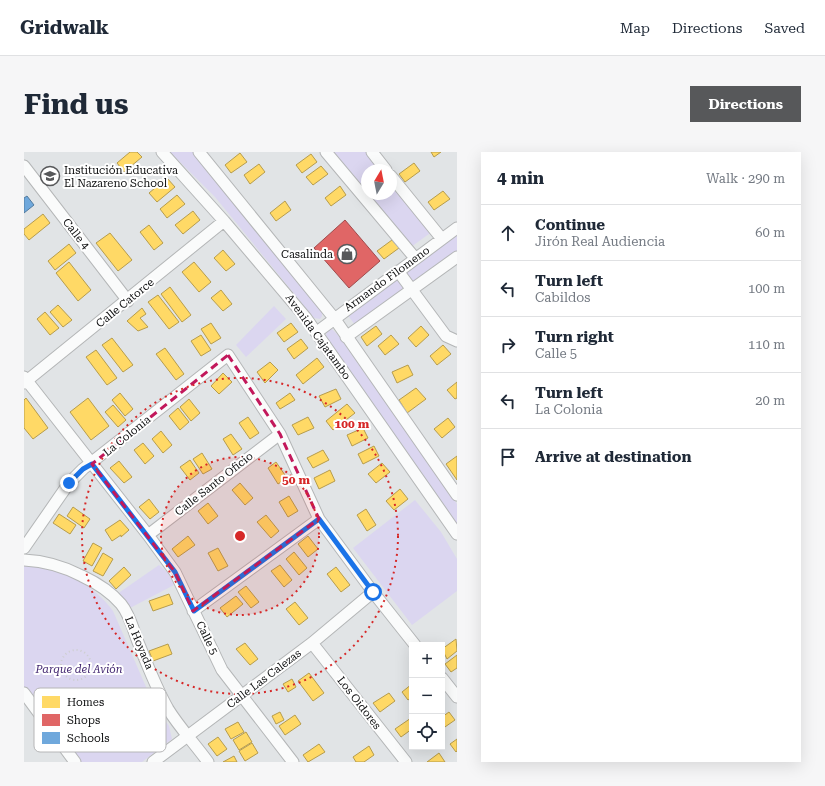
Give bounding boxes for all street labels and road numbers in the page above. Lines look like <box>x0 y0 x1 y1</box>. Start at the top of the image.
street label: Calle 4 <box>60 216 93 253</box>
street label: Armando Filomeno <box>342 244 432 314</box>
street label: Calle Catorce <box>93 276 157 330</box>
street label: Avenida Cajatambo <box>283 292 354 383</box>
street label: La Colonia <box>101 413 153 459</box>
street label: Calle Santo Oficio <box>172 449 256 519</box>
street label: La Hoyada <box>122 614 156 672</box>
street label: Calle 5 <box>193 619 221 657</box>
street label: Calle Las Calezas <box>224 647 304 711</box>
street label: Los Oidores <box>334 674 384 732</box>

